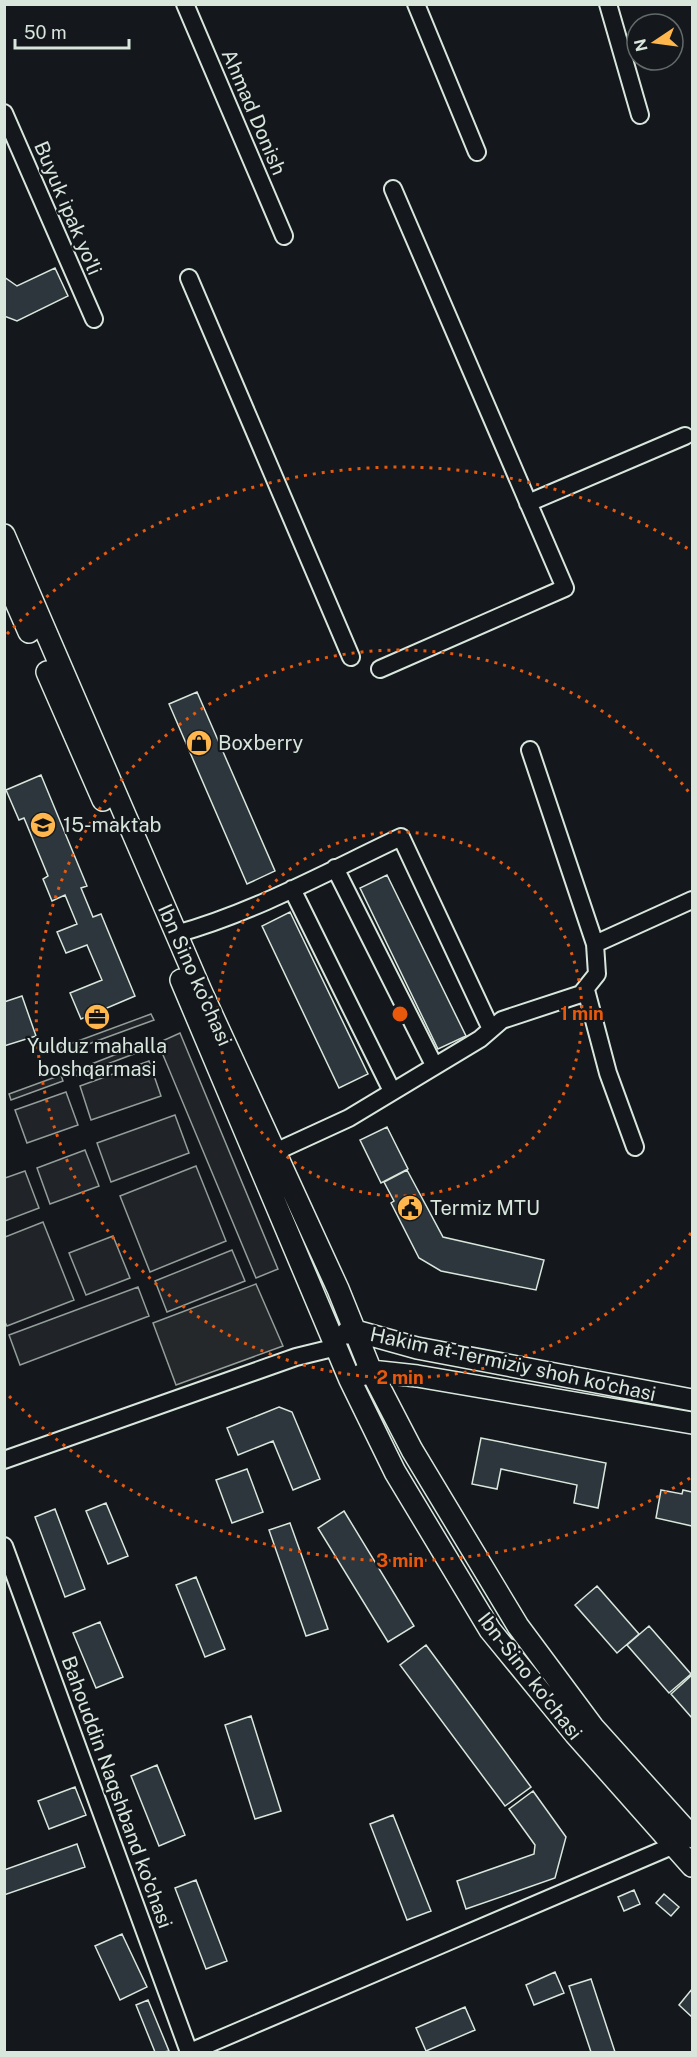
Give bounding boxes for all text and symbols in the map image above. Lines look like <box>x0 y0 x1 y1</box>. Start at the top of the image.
scale bar <box>15 12 129 50</box>
north arrow <box>625 12 685 72</box>
text: 50 m <box>24 22 67 43</box>
text: N <box>630 37 652 53</box>
street label: Ahmad Donish <box>217 46 291 178</box>
street label: Buyuk ipak yo'li <box>29 138 107 278</box>
shop icon: Boxberry <box>184 728 214 758</box>
place label: Boxberry <box>218 731 304 755</box>
school or university icon: 15-maktab <box>28 810 58 840</box>
place label: 15-maktab <box>63 813 162 837</box>
street label: Ibn Sino ko'chasi <box>153 900 237 1050</box>
office icon: Yulduz mahalla boshqarmasi <box>82 1002 112 1032</box>
text: 1 min <box>560 1003 604 1024</box>
centre of rings <box>390 1004 410 1024</box>
place label: Yulduz mahalla boshqarmasi <box>27 1034 167 1081</box>
public building icon: Termiz MTU <box>395 1193 425 1223</box>
place label: Termiz MTU <box>430 1196 540 1220</box>
street label: Hakim at-Termiziy shoh ko'chasi <box>368 1322 658 1406</box>
text: 2 min <box>376 1367 424 1388</box>
text: 3 min <box>376 1550 424 1571</box>
street label: Ibn-Sino ko'chasi <box>473 1608 587 1744</box>
street label: Bahouddin Naqshband ko'chasi <box>56 1653 178 1931</box>

